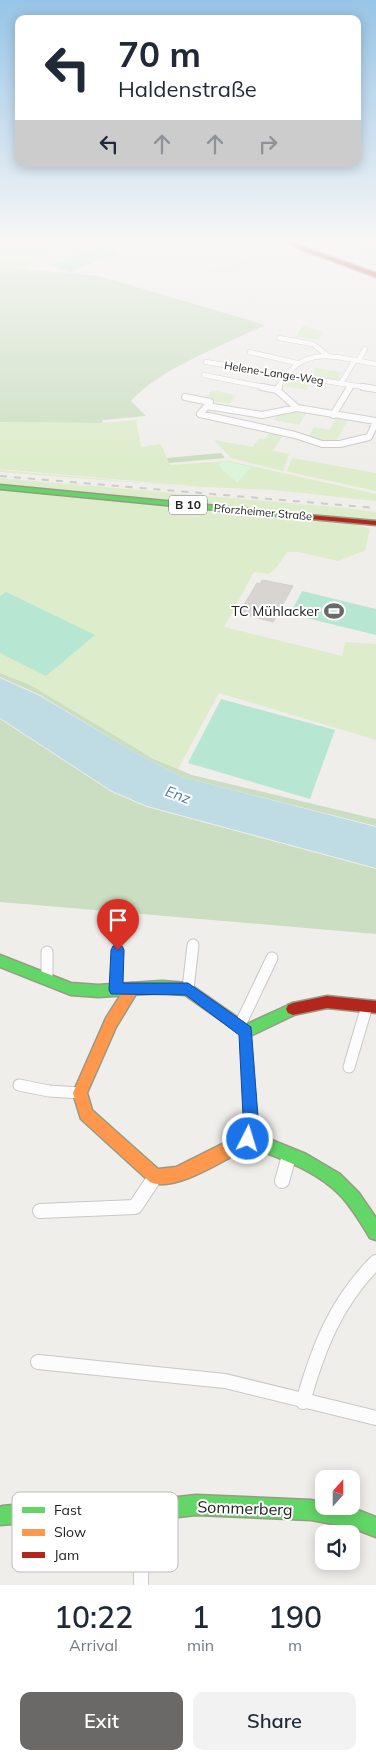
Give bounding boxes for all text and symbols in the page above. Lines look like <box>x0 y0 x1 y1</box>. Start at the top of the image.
text: 70 m <box>118 32 201 76</box>
icon: left <box>35 35 100 100</box>
text: Haldenstraße <box>118 75 257 103</box>
icon: left <box>95 130 123 158</box>
icon: ahead <box>148 130 176 158</box>
icon: ahead <box>201 130 229 158</box>
icon: right <box>254 130 282 158</box>
street label: Helene-Lange-Weg <box>223 358 325 388</box>
road number: B 10 <box>169 496 207 514</box>
street label: Pforzheimer Straße <box>213 501 313 523</box>
sports icon: TC Mühlacker <box>323 600 345 622</box>
place label: TC Mühlacker <box>231 602 320 620</box>
water label: Enz <box>163 781 194 808</box>
pin <box>97 899 139 950</box>
icon: arrive <box>104 906 132 934</box>
position arrow <box>221 1112 273 1164</box>
north arrow <box>315 1470 360 1515</box>
map controls <box>315 1470 360 1570</box>
legend <box>12 1492 178 1572</box>
street label: Sommerberg <box>197 1496 293 1520</box>
text: Fast <box>54 1501 82 1519</box>
text: Slow <box>54 1523 86 1541</box>
button: sound <box>315 1525 360 1570</box>
text: Jam <box>54 1546 79 1564</box>
text: 10:22 <box>54 1598 133 1636</box>
text: 1 <box>192 1598 210 1636</box>
text: 190 <box>268 1598 322 1636</box>
text: Arrival <box>69 1635 118 1655</box>
text: min <box>187 1635 214 1655</box>
text: m <box>288 1635 302 1655</box>
button: Exit <box>20 1692 183 1750</box>
button: Share <box>193 1692 356 1750</box>

